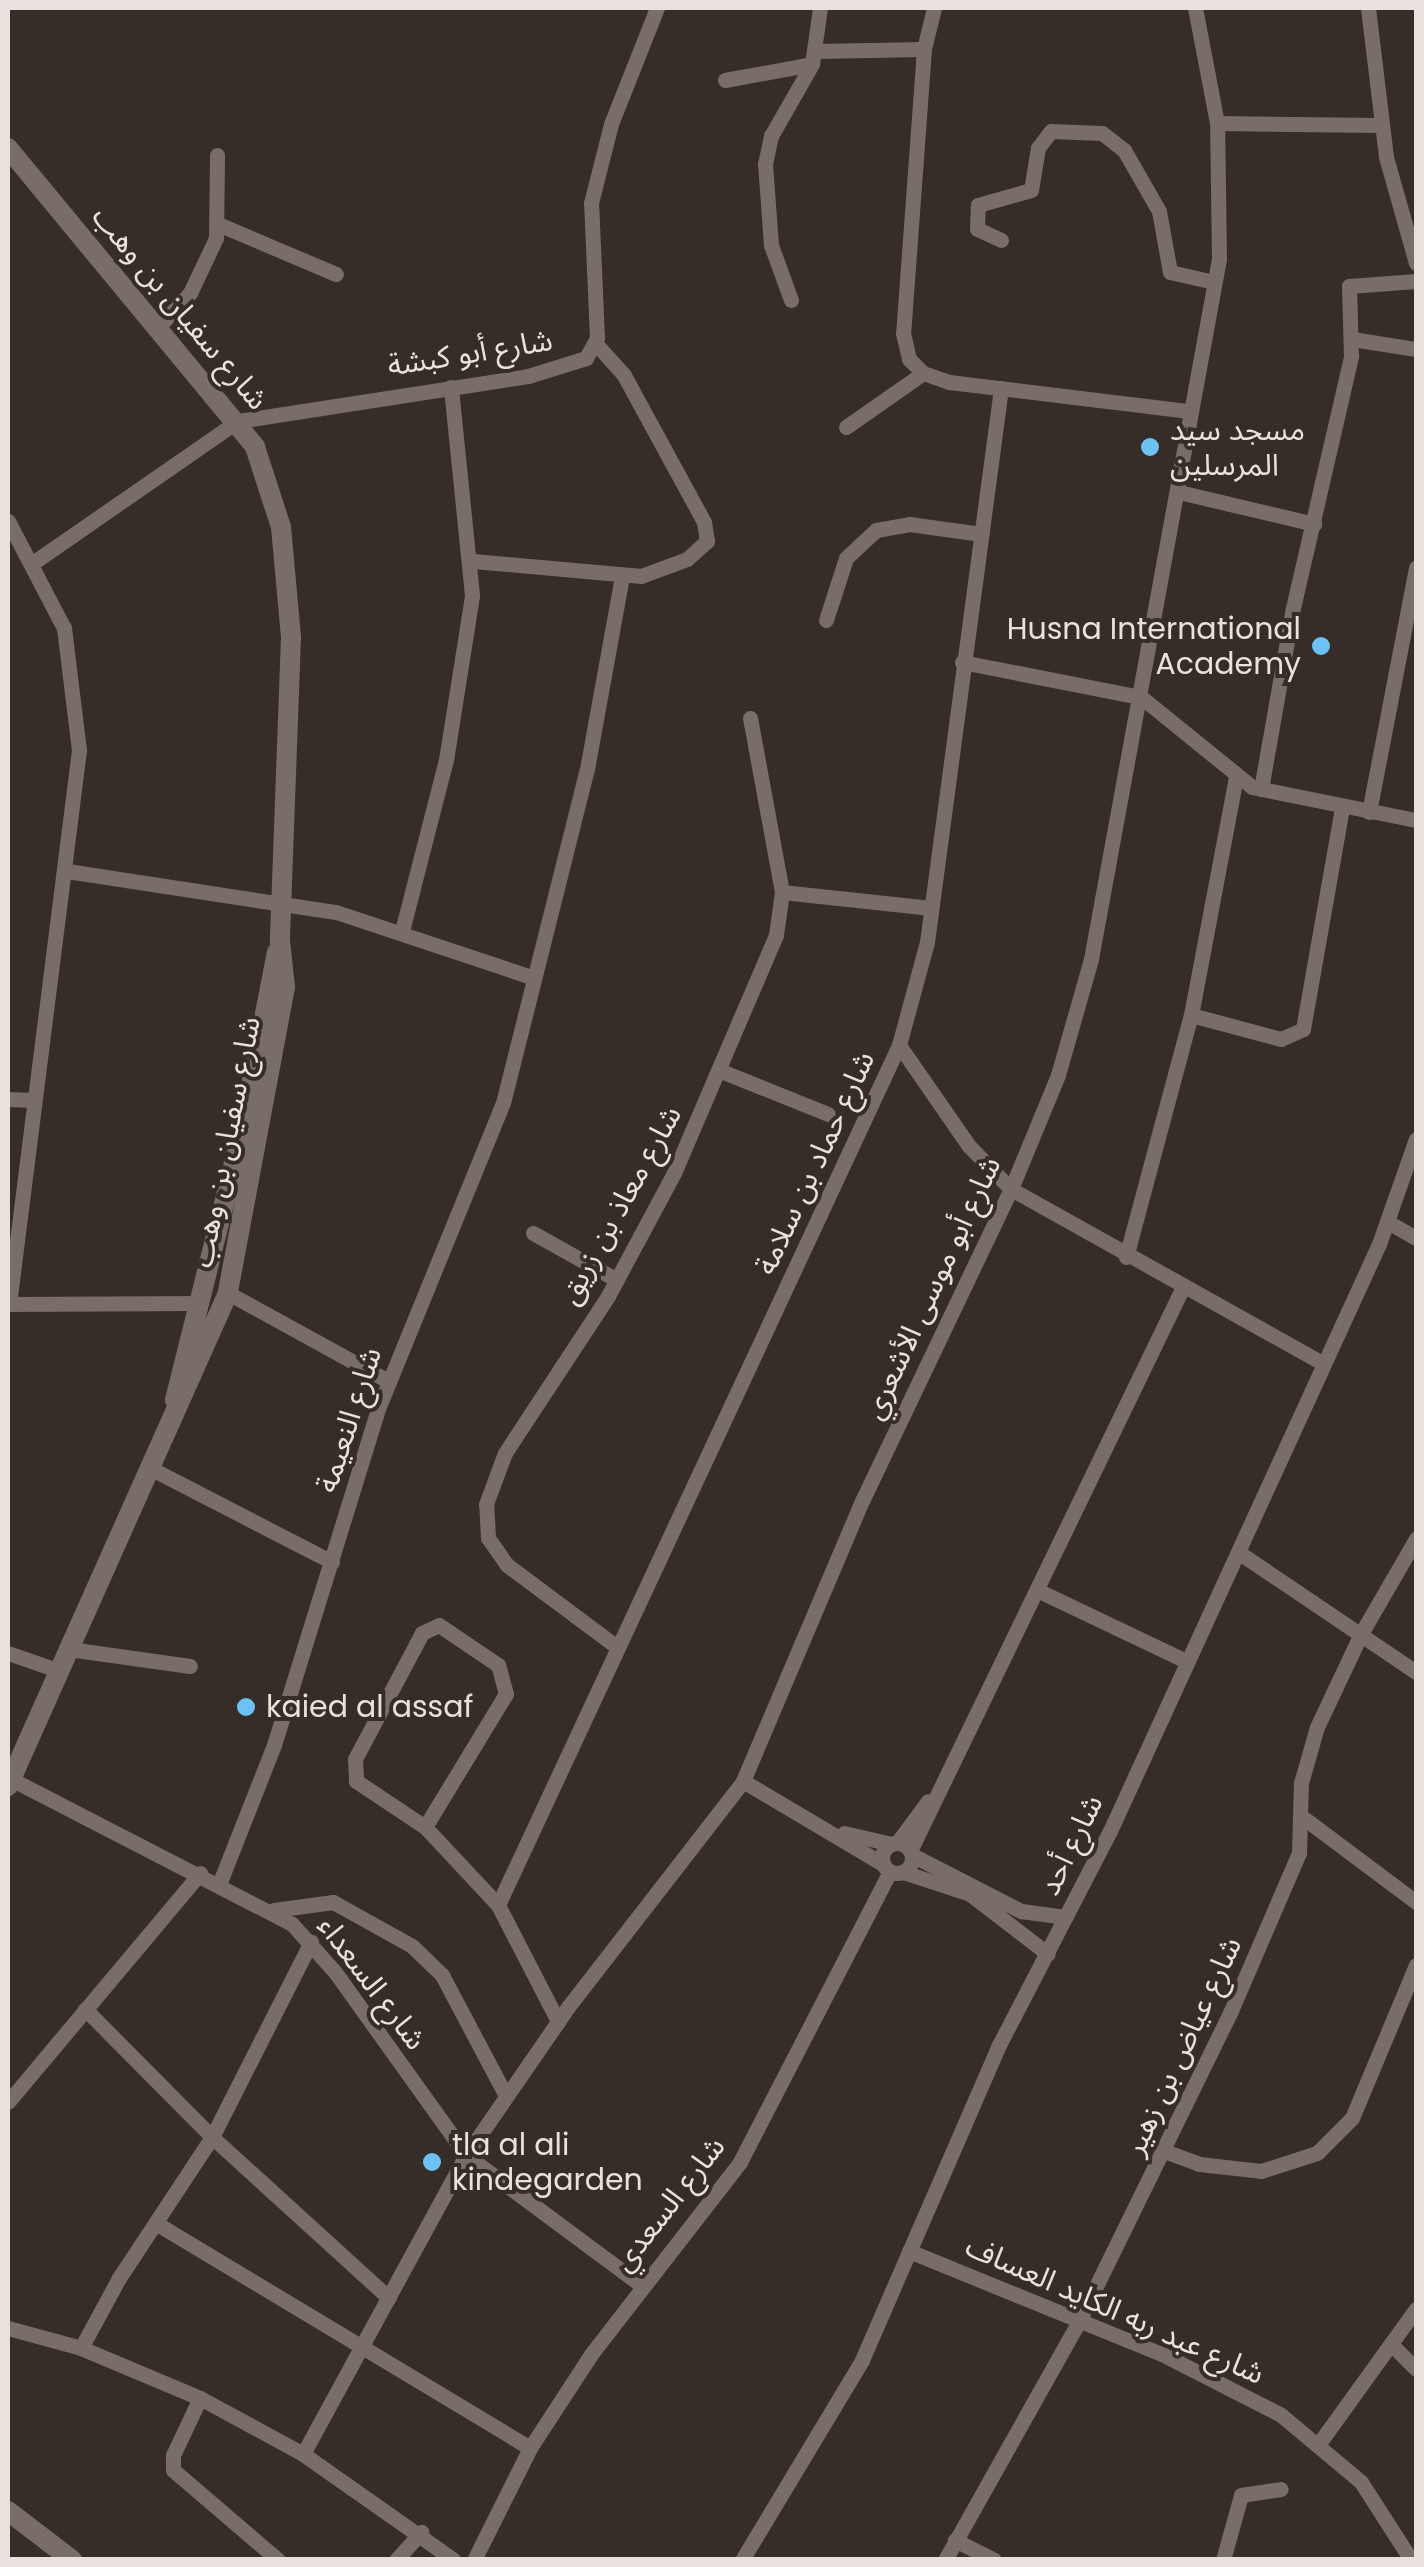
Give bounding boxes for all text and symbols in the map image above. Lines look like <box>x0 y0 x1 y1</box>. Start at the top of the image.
street label: شارع سفيان بن وهب <box>84 199 276 417</box>
street label: شارع أبو كبشة <box>385 322 555 384</box>
place label: مسجد سيد المرسلين <box>1170 412 1305 482</box>
marker: مسجد سيد المرسلين <box>1139 436 1161 458</box>
place label: Husna International Academy <box>1007 611 1301 682</box>
marker: Husna International Academy <box>1310 635 1332 657</box>
street label: شارع سفيان بن وهب <box>184 1014 268 1270</box>
street label: شارع حماد بن سلامة <box>747 1046 883 1280</box>
street label: شارع معاذ بن زريق <box>551 1100 689 1310</box>
street label: شارع أبو موسى الأشعري <box>855 1151 1009 1425</box>
street label: شارع النعيمة <box>309 1343 389 1497</box>
place label: kaied al assaf <box>266 1689 473 1725</box>
marker: kaied al assaf <box>235 1696 257 1718</box>
street label: شارع أحد <box>1031 1789 1111 1901</box>
street label: شارع السعداء <box>310 1909 434 2057</box>
street label: شارع عياض بن زهير <box>1117 1931 1249 2161</box>
place label: tla al ali kindegarden <box>452 2127 643 2198</box>
street label: شارع السعدي <box>605 2129 733 2279</box>
marker: tla al ali kindegarden <box>421 2151 443 2173</box>
street label: شارع عبد ربه الكايد العساف <box>960 2228 1270 2392</box>

